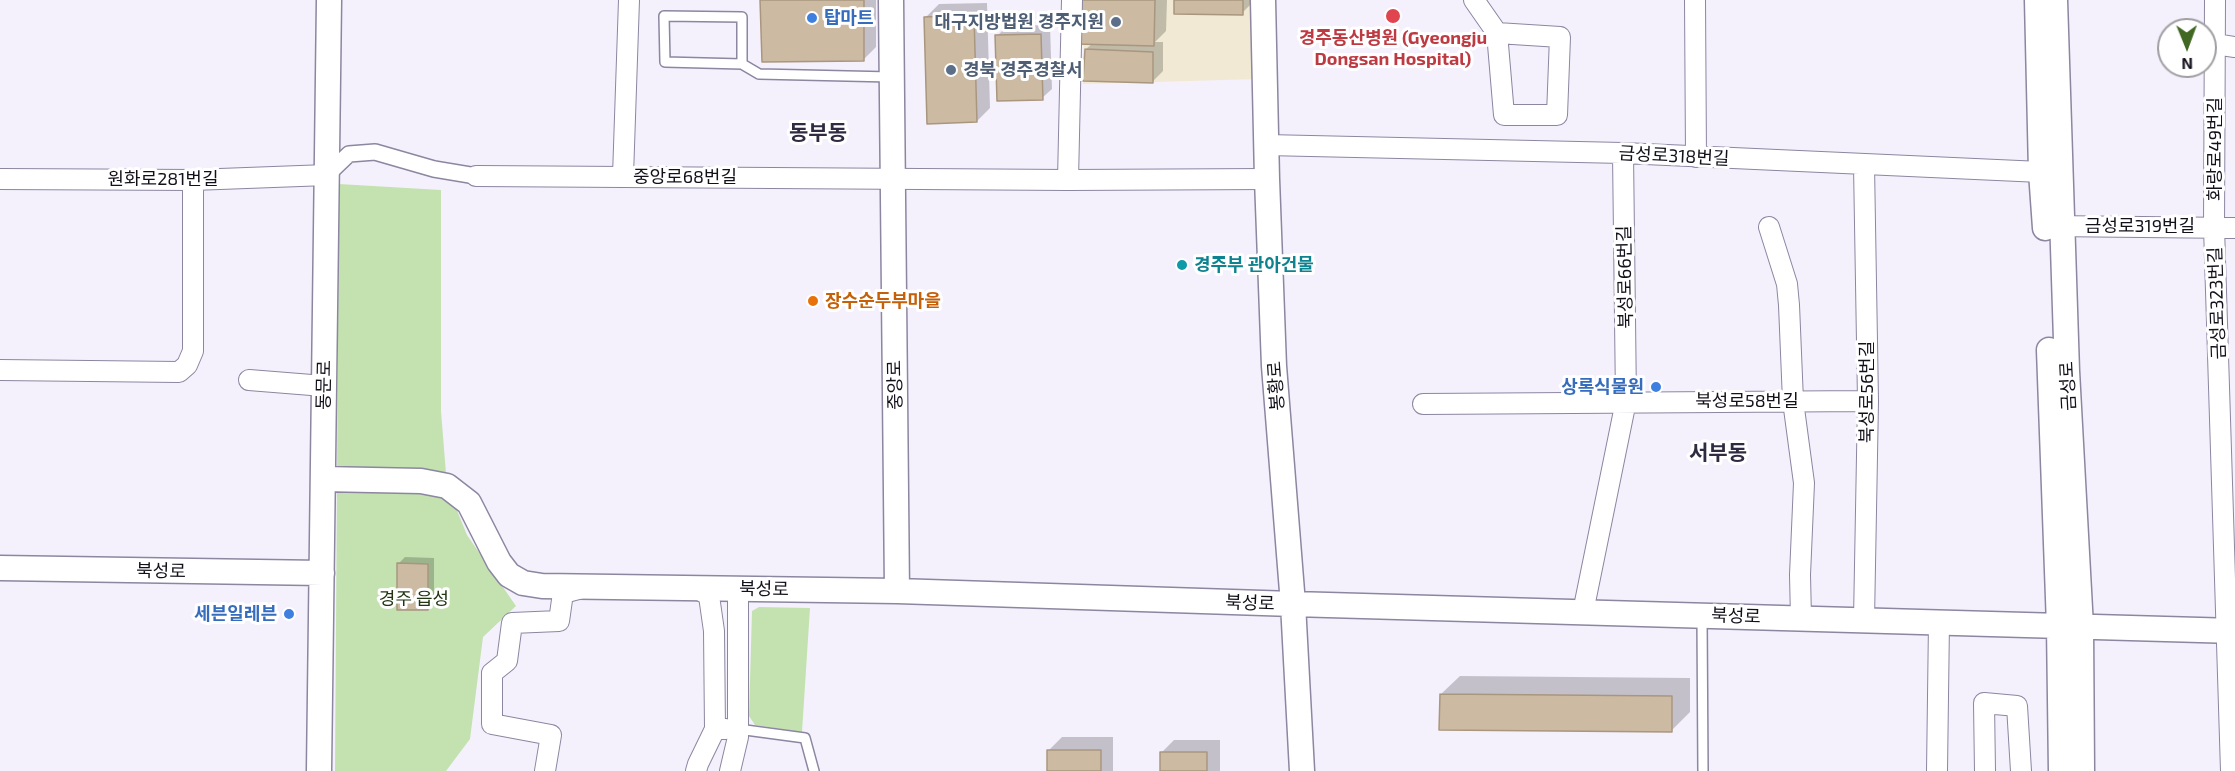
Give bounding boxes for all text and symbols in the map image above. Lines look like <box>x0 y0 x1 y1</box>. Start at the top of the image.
place label: 탑마트 <box>824 7 874 29</box>
marker: 경주동산병원 (Gyeongju Dongsan Hospital) <box>1384 7 1402 25</box>
marker: 탑마트 <box>805 11 819 25</box>
place label: 대구지방법원 경주지원 <box>935 11 1104 33</box>
marker: 대구지방법원 경주지원 <box>1109 15 1123 29</box>
north arrow <box>2157 18 2217 78</box>
place label: 경주동산병원 (Gyeongju Dongsan Hospital) <box>1299 27 1487 70</box>
text: N <box>2181 55 2193 74</box>
place label: 경북 경주경찰서 <box>963 59 1083 81</box>
marker: 경북 경주경찰서 <box>944 63 958 77</box>
street label: 화랑로49번길 <box>2204 97 2226 201</box>
district label: 동부동 <box>789 120 847 146</box>
street label: 금성로318번길 <box>1618 142 1730 170</box>
street label: 중앙로68번길 <box>633 166 737 188</box>
street label: 원화로281번길 <box>107 168 219 190</box>
street label: 금성로319번길 <box>2085 215 2195 237</box>
street label: 북성로66번길 <box>1613 225 1637 329</box>
street label: 금성로323번길 <box>2204 246 2230 360</box>
place label: 경주부 관아건물 <box>1194 254 1314 276</box>
marker: 경주부 관아건물 <box>1175 258 1189 272</box>
place label: 장수순두부마을 <box>825 290 941 312</box>
marker: 장수순두부마을 <box>806 294 820 308</box>
street label: 북성로56번길 <box>1856 341 1878 443</box>
street label: 동문로 <box>313 360 335 410</box>
street label: 중앙로 <box>884 360 906 410</box>
street label: 봉황로 <box>1263 360 1289 412</box>
street label: 금성로 <box>2056 361 2080 411</box>
place label: 상록식물원 <box>1561 376 1644 398</box>
marker: 상록식물원 <box>1649 380 1663 394</box>
street label: 북성로58번길 <box>1695 390 1799 412</box>
district label: 서부동 <box>1689 440 1747 466</box>
street label: 북성로 <box>136 560 186 582</box>
street label: 북성로 <box>739 578 789 600</box>
park label: 경주 읍성 <box>379 588 449 610</box>
street label: 북성로 <box>1225 591 1275 615</box>
place label: 세븐일레븐 <box>194 603 277 625</box>
street label: 북성로 <box>1711 604 1761 628</box>
marker: 세븐일레븐 <box>282 607 296 621</box>

